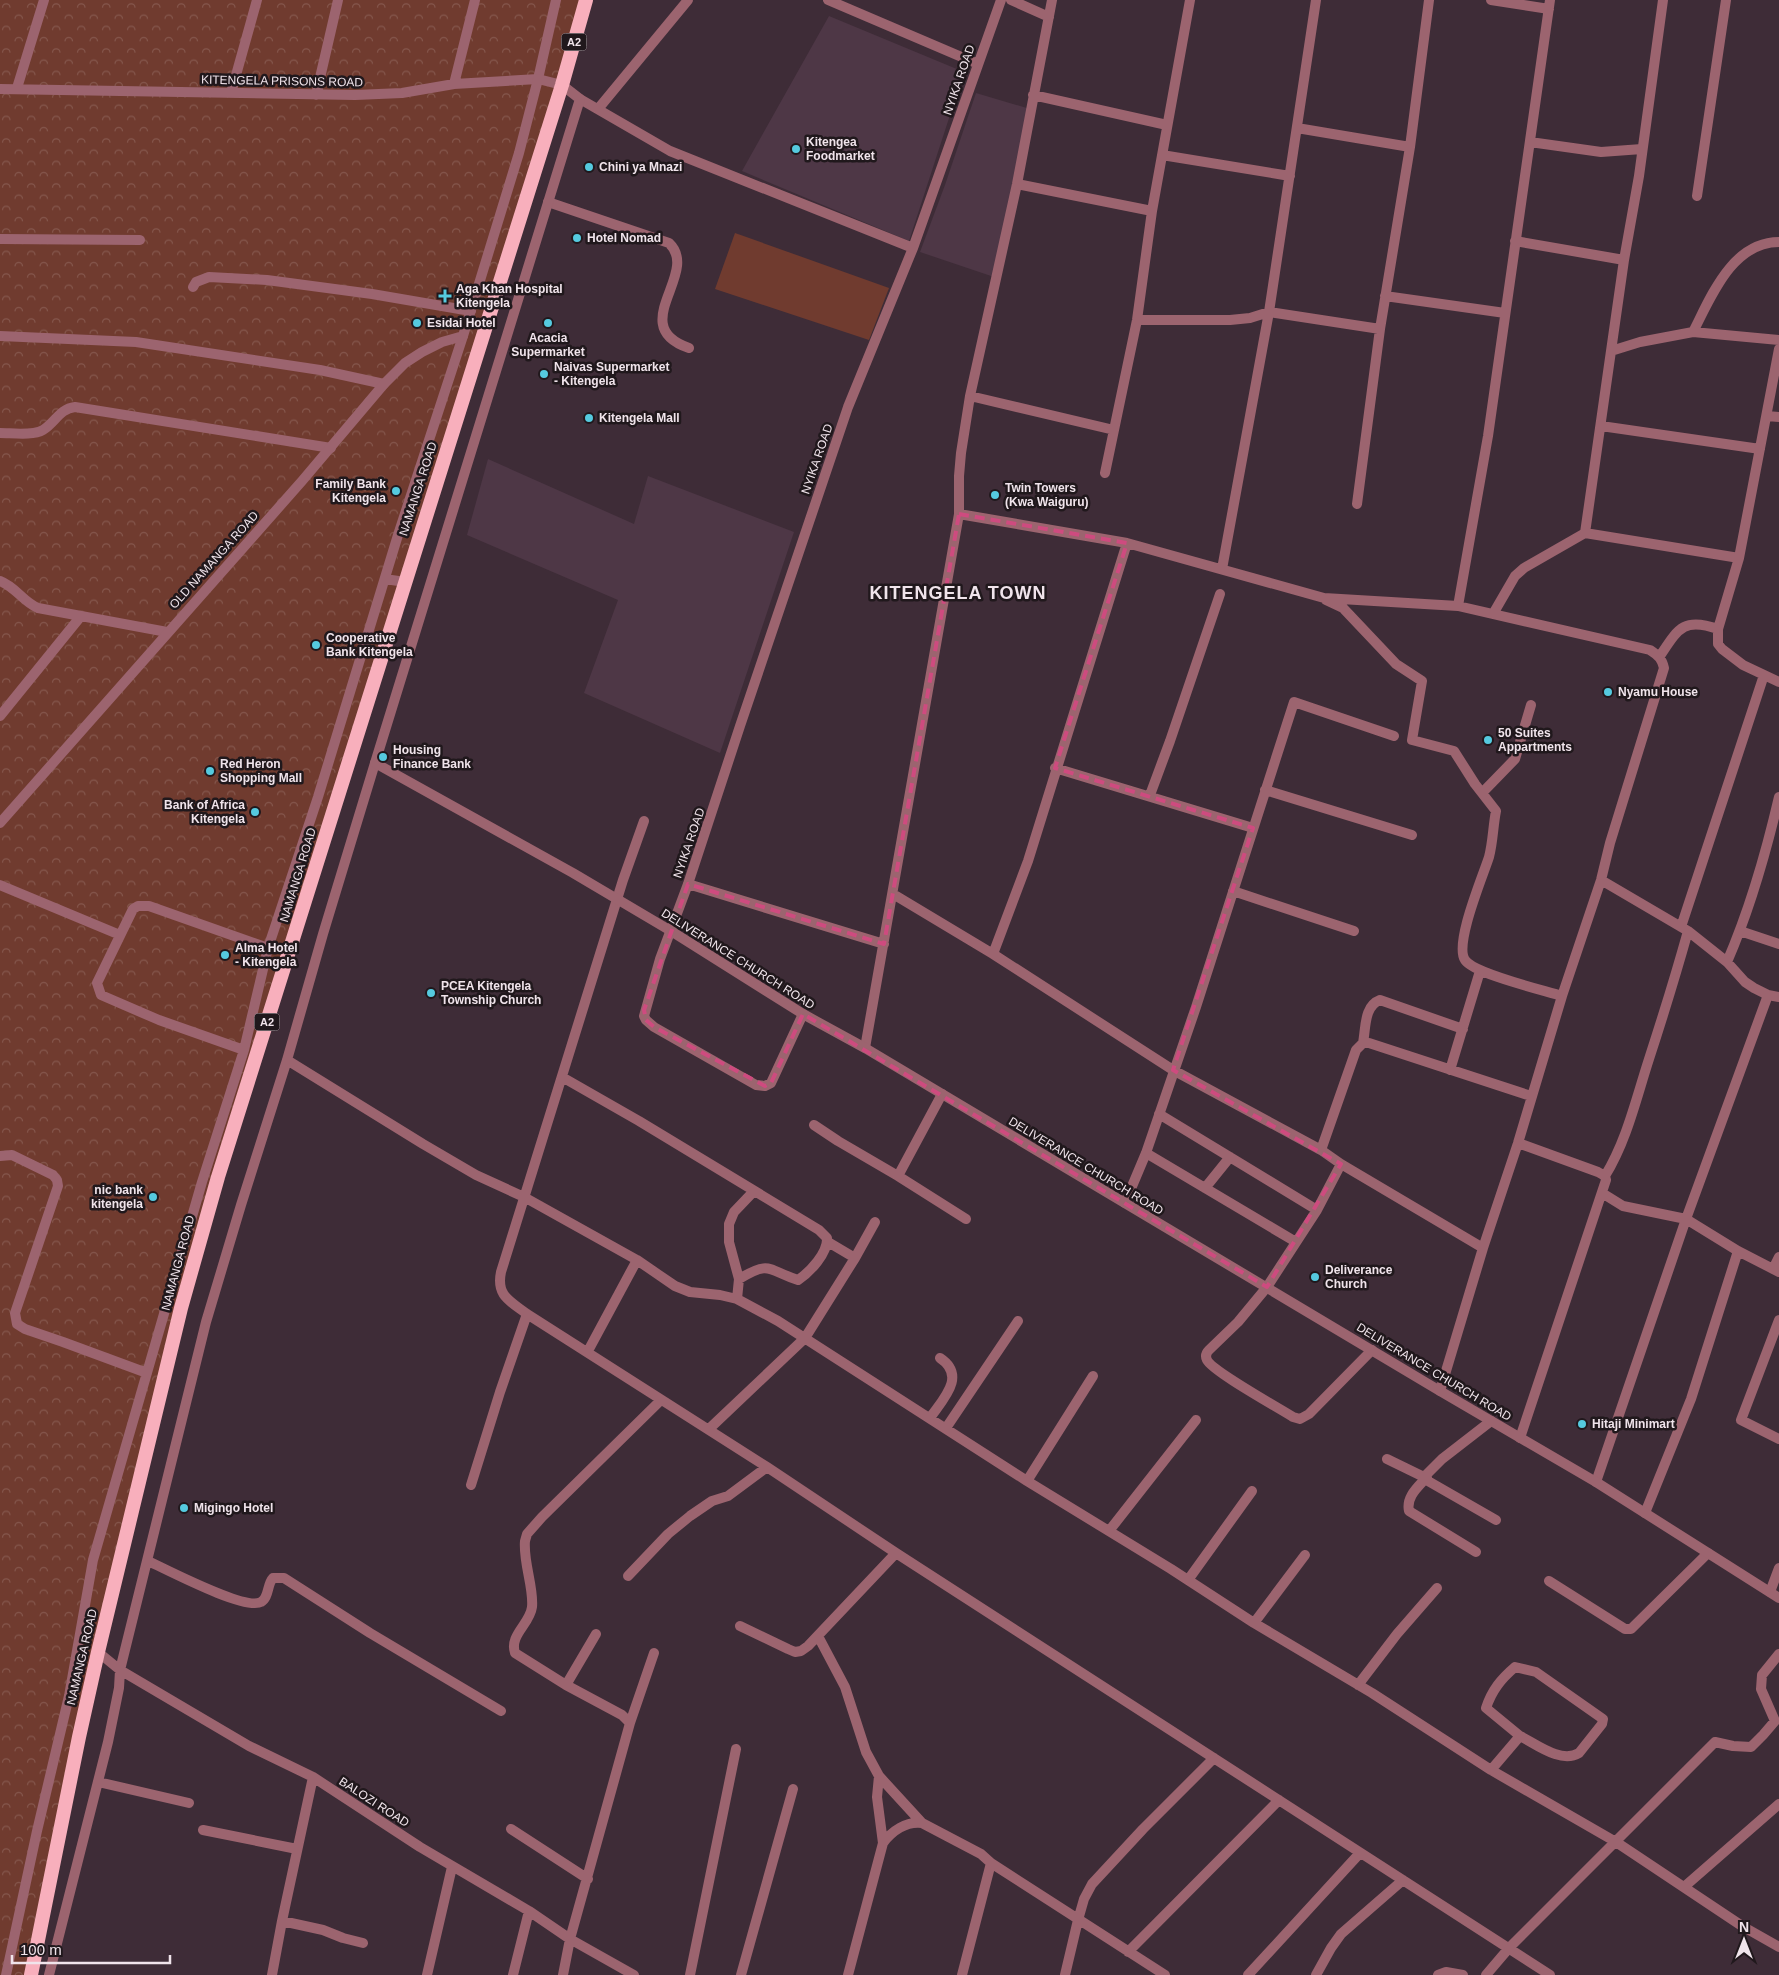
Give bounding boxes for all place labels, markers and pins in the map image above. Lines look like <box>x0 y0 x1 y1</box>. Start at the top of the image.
place label: Kitengea Foodmarket <box>806 135 875 163</box>
marker: Kitengea Foodmarket <box>790 143 802 155</box>
place label: Chini ya Mnazi <box>599 160 682 174</box>
marker: Chini ya Mnazi <box>583 161 595 173</box>
place label: Hotel Nomad <box>587 231 661 245</box>
marker: Hotel Nomad <box>571 232 583 244</box>
place label: Aga Khan Hospital Kitengela <box>456 282 563 310</box>
marker: Aga Khan Hospital Kitengela <box>438 289 452 303</box>
place label: Esidai Hotel <box>427 316 496 330</box>
marker: Esidai Hotel <box>411 317 423 329</box>
marker: Acacia Supermarket <box>542 317 554 329</box>
place label: Acacia Supermarket <box>511 331 585 359</box>
place label: Naivas Supermarket - Kitengela <box>554 360 669 388</box>
marker: Naivas Supermarket - Kitengela <box>538 368 550 380</box>
place label: Kitengela Mall <box>599 411 680 425</box>
marker: Kitengela Mall <box>583 412 595 424</box>
place label: Family Bank Kitengela <box>315 477 386 505</box>
place label: Twin Towers (Kwa Waiguru) <box>1005 481 1089 509</box>
marker: Family Bank Kitengela <box>390 485 402 497</box>
marker: Twin Towers (Kwa Waiguru) <box>989 489 1001 501</box>
place label: Cooperative Bank Kitengela <box>326 631 413 659</box>
marker: Cooperative Bank Kitengela <box>310 639 322 651</box>
place label: Nyamu House <box>1618 685 1698 699</box>
marker: Nyamu House <box>1602 686 1614 698</box>
place label: 50 Suites Appartments <box>1498 726 1572 754</box>
marker: 50 Suites Appartments <box>1482 734 1494 746</box>
place label: Housing Finance Bank <box>393 743 471 771</box>
marker: Housing Finance Bank <box>377 751 389 763</box>
place label: Red Heron Shopping Mall <box>220 757 302 785</box>
marker: Red Heron Shopping Mall <box>204 765 216 777</box>
place label: Bank of Africa Kitengela <box>164 798 245 826</box>
marker: Bank of Africa Kitengela <box>249 806 261 818</box>
place label: Alma Hotel - Kitengela <box>235 941 298 969</box>
marker: Alma Hotel - Kitengela <box>219 949 231 961</box>
place label: PCEA Kitengela Township Church <box>441 979 541 1007</box>
marker: PCEA Kitengela Township Church <box>425 987 437 999</box>
place label: nic bank kitengela <box>91 1183 143 1211</box>
marker: nic bank kitengela <box>147 1191 159 1203</box>
place label: Deliverance Church <box>1325 1263 1393 1291</box>
marker: Deliverance Church <box>1309 1271 1321 1283</box>
place label: Hitaji Minimart <box>1592 1417 1675 1431</box>
marker: Hitaji Minimart <box>1576 1418 1588 1430</box>
place label: Migingo Hotel <box>194 1501 273 1515</box>
marker: Migingo Hotel <box>178 1502 190 1514</box>

